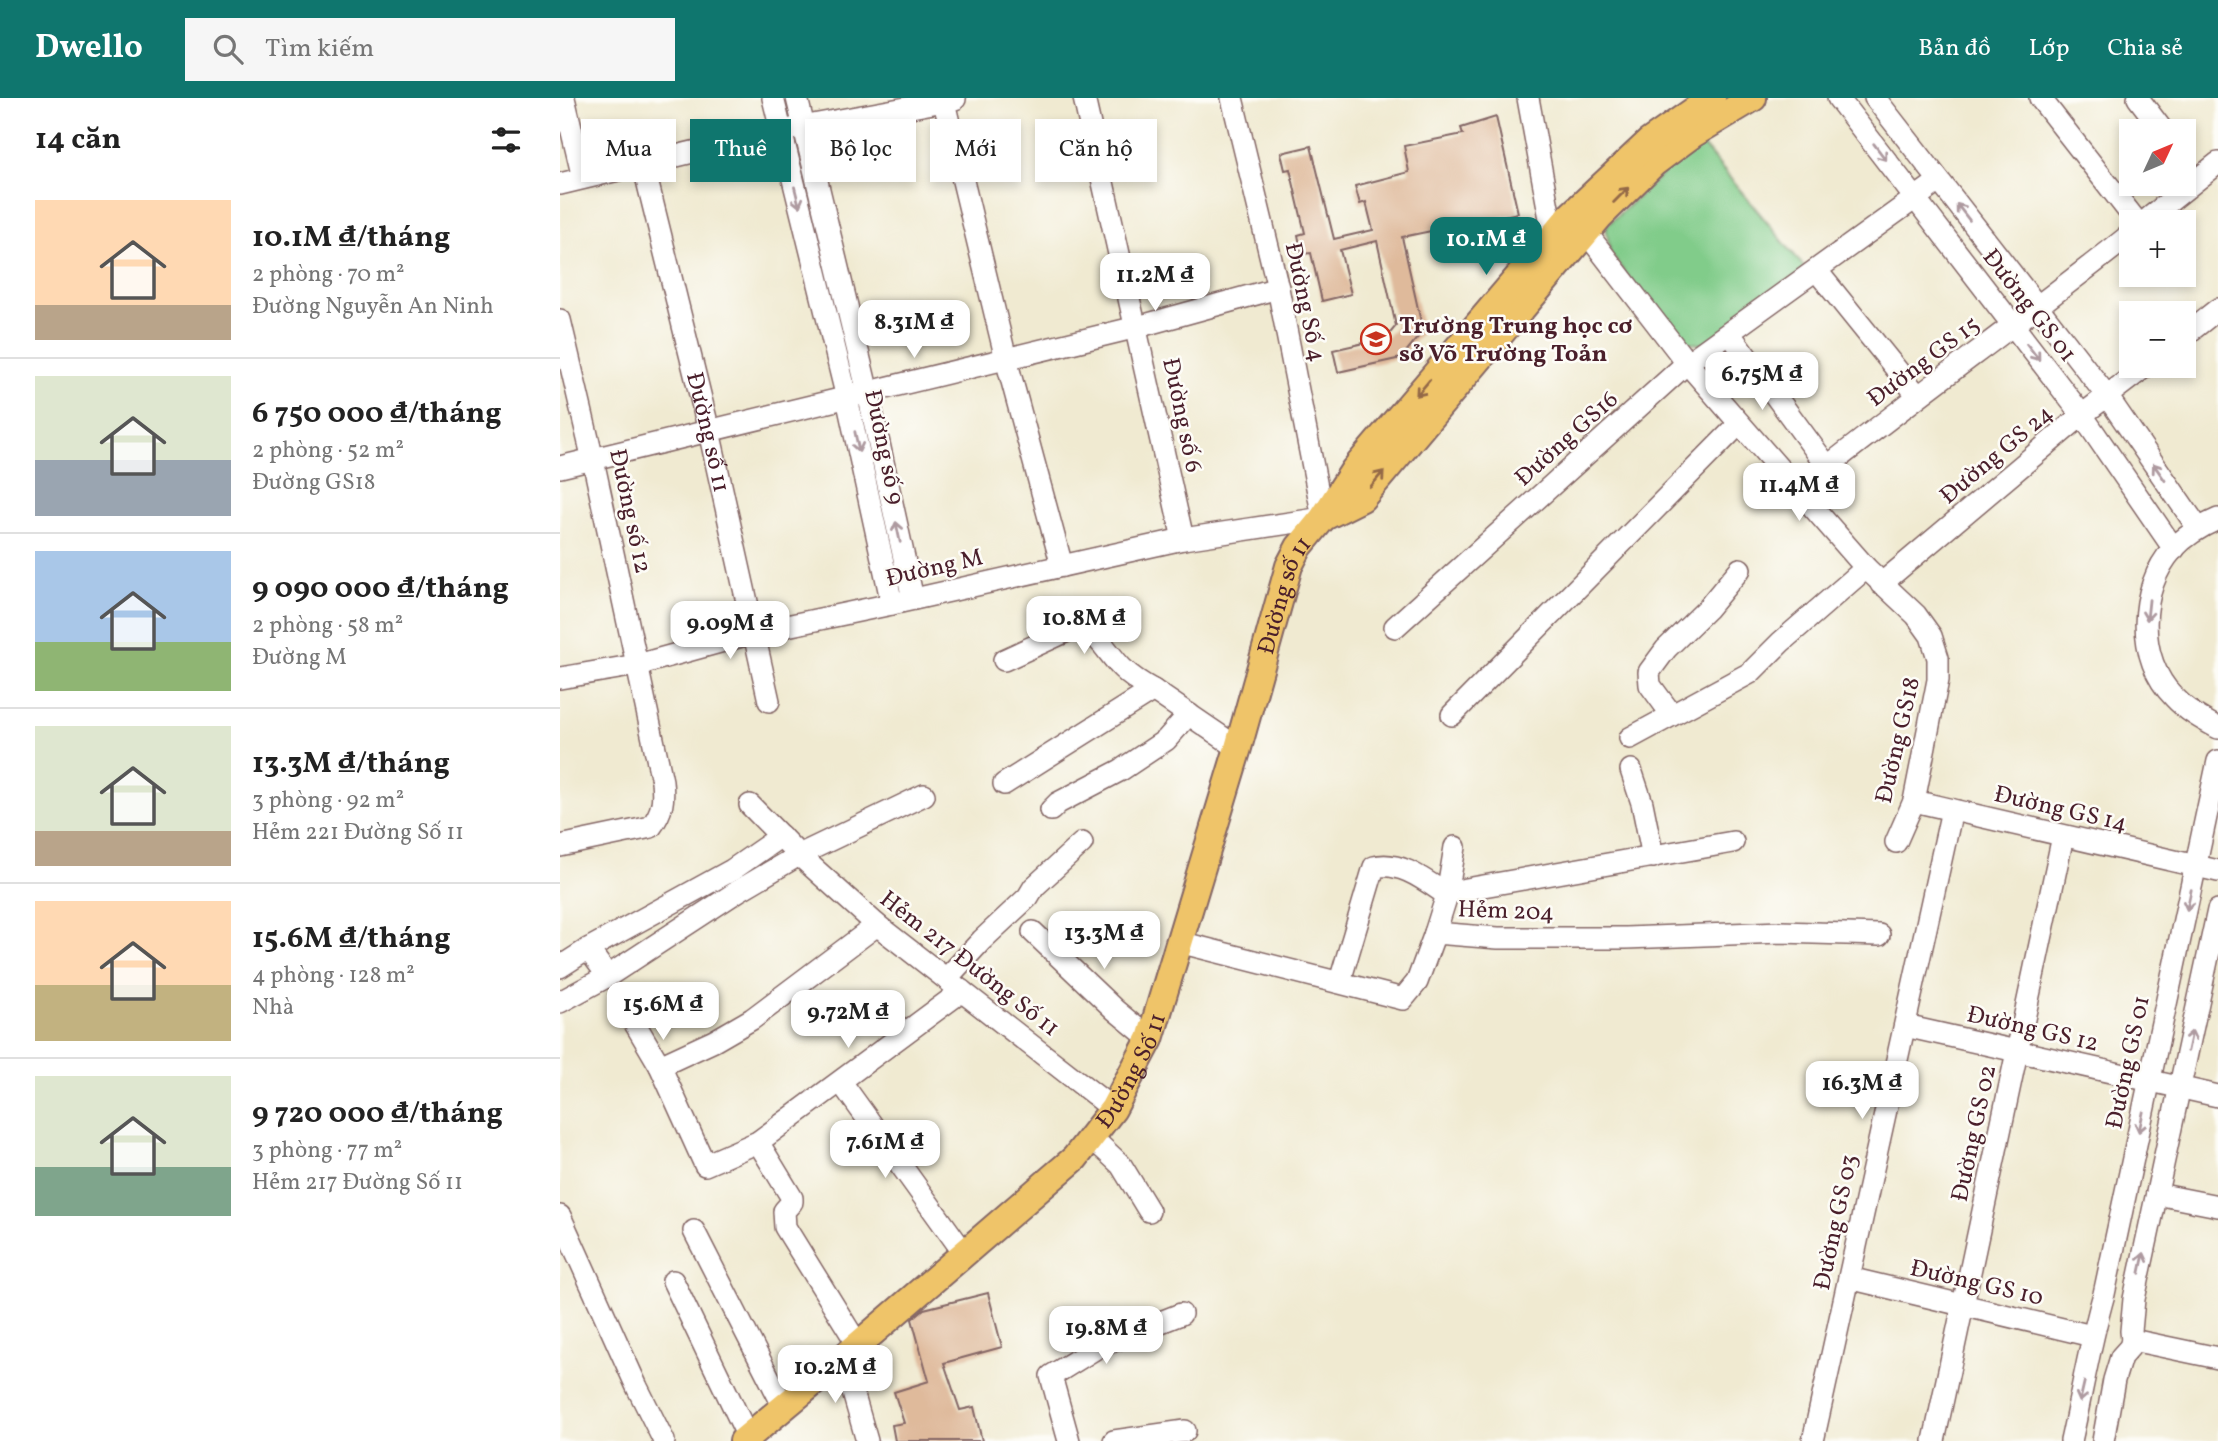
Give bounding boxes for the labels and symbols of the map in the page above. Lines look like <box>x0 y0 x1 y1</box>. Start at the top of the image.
north arrow <box>2119 119 2196 196</box>
one-way arrow <box>1872 142 1887 161</box>
one-way arrow <box>791 185 804 208</box>
one-way arrow <box>1612 187 1629 204</box>
one-way arrow <box>1956 203 1971 222</box>
pin: 10.1M ₫ <box>1421 218 1551 277</box>
street label: Đường Số 4 <box>1275 239 1333 365</box>
street label: Đường GS 01 <box>1973 242 2084 370</box>
pin: 11.2M ₫ <box>1090 254 1220 313</box>
pin: 8.31M ₫ <box>849 300 979 360</box>
street label: Đường GS 15 <box>1861 309 1987 416</box>
place label: Trường Trung học cơ sở Võ Trường Toản <box>1399 310 1633 372</box>
school or university icon: Trường Trung học cơ sở Võ Trường Toản <box>1359 322 1393 356</box>
one-way arrow <box>2026 342 2041 361</box>
pin: 6.75M ₫ <box>1697 352 1827 412</box>
street label: Đường số 6 <box>1152 355 1210 476</box>
street label: Đường số 11 <box>676 369 737 496</box>
one-way arrow <box>1415 379 1431 397</box>
street label: Đường GS16 <box>1508 384 1627 495</box>
street label: Đường số 9 <box>854 387 912 508</box>
street label: Đường GS 24 <box>1933 398 2061 513</box>
one-way arrow <box>851 430 864 453</box>
street label: Đường số 12 <box>599 446 659 577</box>
one-way arrow <box>2152 463 2166 482</box>
pin: 11.4M ₫ <box>1734 464 1864 523</box>
one-way arrow <box>1369 471 1385 489</box>
one-way arrow <box>891 521 904 544</box>
street label: Đường số 11 <box>1250 529 1320 659</box>
street label: Đường M <box>883 541 986 597</box>
pin: 10.8M ₫ <box>1019 596 1149 656</box>
one-way arrow <box>2141 599 2154 621</box>
pin: 9.09M ₫ <box>665 602 795 661</box>
street label: Đường GS18 <box>1868 674 1930 807</box>
street label: Đường GS 14 <box>1991 778 2130 842</box>
street label: Hẻm 217 Đường Số 11 <box>872 883 1066 1046</box>
one-way arrow <box>2182 888 2195 910</box>
street label: Hẻm 204 <box>1457 893 1555 931</box>
pin: 13.3M ₫ <box>1039 912 1169 971</box>
pin: 15.6M ₫ <box>598 982 728 1042</box>
pin: 9.72M ₫ <box>783 990 913 1050</box>
street label: Đường GS 01 <box>2098 992 2160 1132</box>
street label: Đường GS 12 <box>1963 998 2102 1062</box>
street label: Đường Số 11 <box>1089 1009 1176 1137</box>
one-way arrow <box>2183 1030 2197 1053</box>
pin: 16.3M ₫ <box>1797 1062 1927 1121</box>
street label: Đường GS 02 <box>1944 1062 2006 1205</box>
one-way arrow <box>2134 1110 2147 1133</box>
pin: 7.61M ₫ <box>820 1121 950 1180</box>
street label: Đường GS 03 <box>1806 1151 1868 1294</box>
street label: Đường GS 10 <box>1907 1252 2047 1316</box>
one-way arrow <box>2135 1252 2149 1275</box>
pin: 19.8M ₫ <box>1041 1306 1171 1366</box>
pin: 10.2M ₫ <box>770 1346 900 1405</box>
one-way arrow <box>2075 1380 2088 1403</box>

